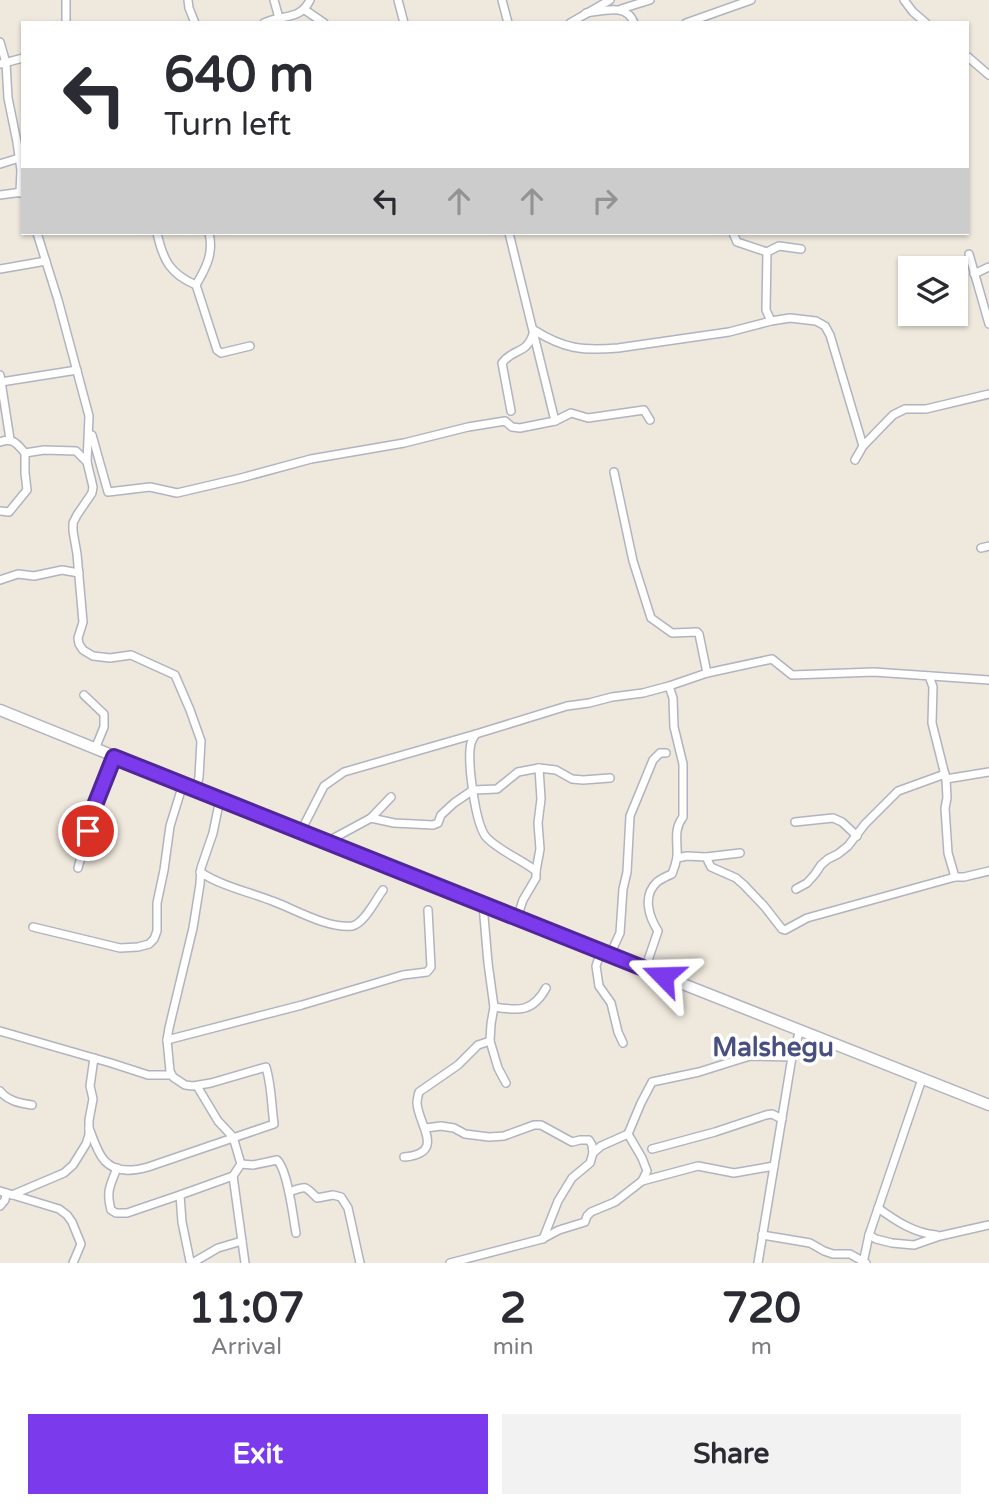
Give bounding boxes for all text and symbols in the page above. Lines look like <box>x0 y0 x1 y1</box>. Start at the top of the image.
text: 640 m <box>164 46 314 105</box>
icon: left <box>49 49 140 140</box>
text: Turn left <box>164 106 291 144</box>
icon: left <box>367 182 405 220</box>
icon: ahead <box>440 182 478 220</box>
icon: ahead <box>513 182 551 220</box>
icon: right <box>586 182 624 220</box>
map controls <box>898 256 968 326</box>
button: layers <box>898 256 968 326</box>
pin <box>58 801 118 861</box>
icon: arrive <box>69 812 107 850</box>
position arrow <box>626 939 700 1013</box>
district label: Malshegu <box>712 1032 834 1063</box>
text: 11:07 <box>188 1283 305 1334</box>
text: 2 <box>500 1283 526 1334</box>
text: 720 <box>722 1283 801 1334</box>
text: Arrival <box>211 1333 282 1361</box>
text: min <box>493 1333 534 1361</box>
text: m <box>751 1333 772 1361</box>
button: Exit <box>28 1414 488 1494</box>
button: Share <box>502 1414 961 1494</box>

